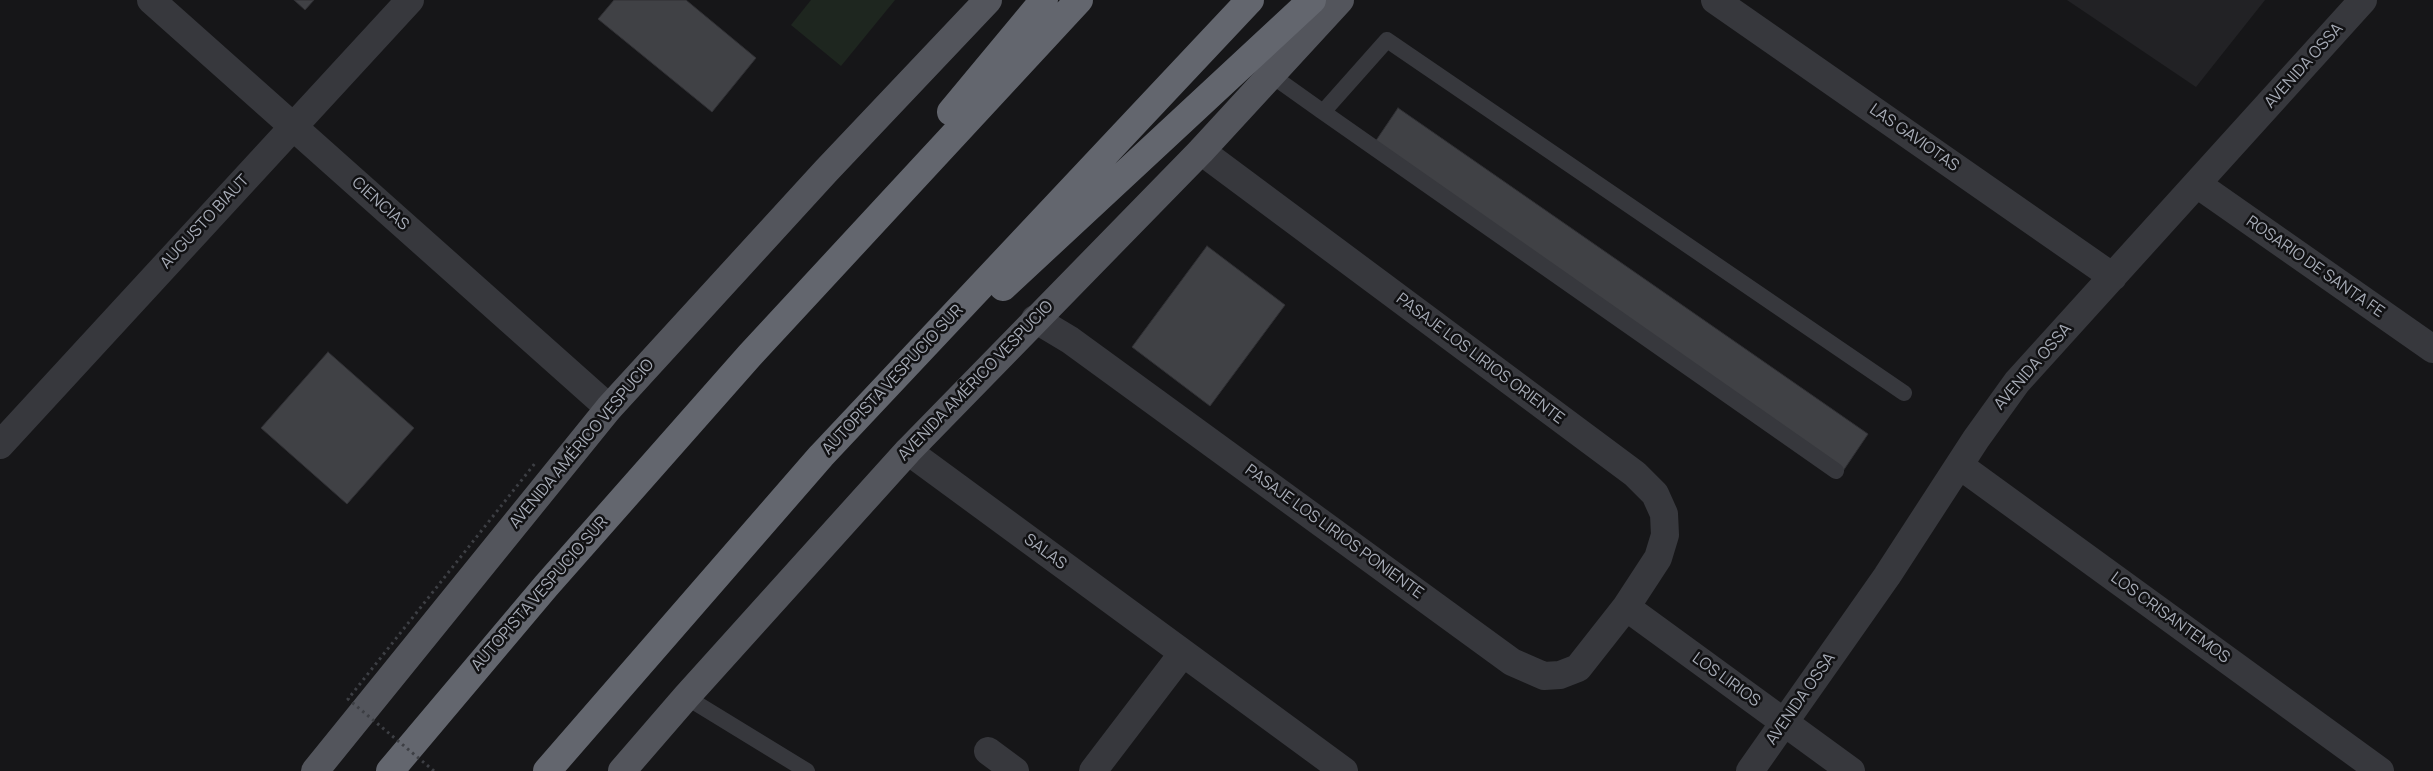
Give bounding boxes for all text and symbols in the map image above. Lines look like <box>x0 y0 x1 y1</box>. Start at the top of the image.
street label: AVENIDA OSSA <box>2261 19 2347 113</box>
street label: LAS GAVIOTAS <box>1866 100 1962 176</box>
street label: AUGUSTO BIAUT <box>157 171 253 273</box>
street label: CIENCIAS <box>348 173 412 235</box>
street label: ROSARIO DE SANTA FE <box>2242 212 2388 322</box>
street label: PASAJE LOS LIRIOS ORIENTE <box>1392 290 1568 428</box>
street label: AVENIDA AMÉRICO VESPUCIO <box>894 297 1058 465</box>
street label: AUTOPISTA VESPUCIO SUR <box>818 301 968 459</box>
street label: AVENIDA OSSA <box>1990 320 2076 414</box>
street label: AVENIDA AMÉRICO VESPUCIO <box>506 356 658 532</box>
street label: PASAJE LOS LIRIOS PONIENTE <box>1241 461 1427 603</box>
street label: AUTOPISTA VESPUCIO SUR <box>468 513 612 675</box>
street label: SALAS <box>1020 530 1070 574</box>
street label: LOS CRISANTEMOS <box>2107 568 2233 668</box>
street label: LOS LIRIOS <box>1688 649 1764 711</box>
street label: AVENIDA OSSA <box>1762 649 1840 749</box>

